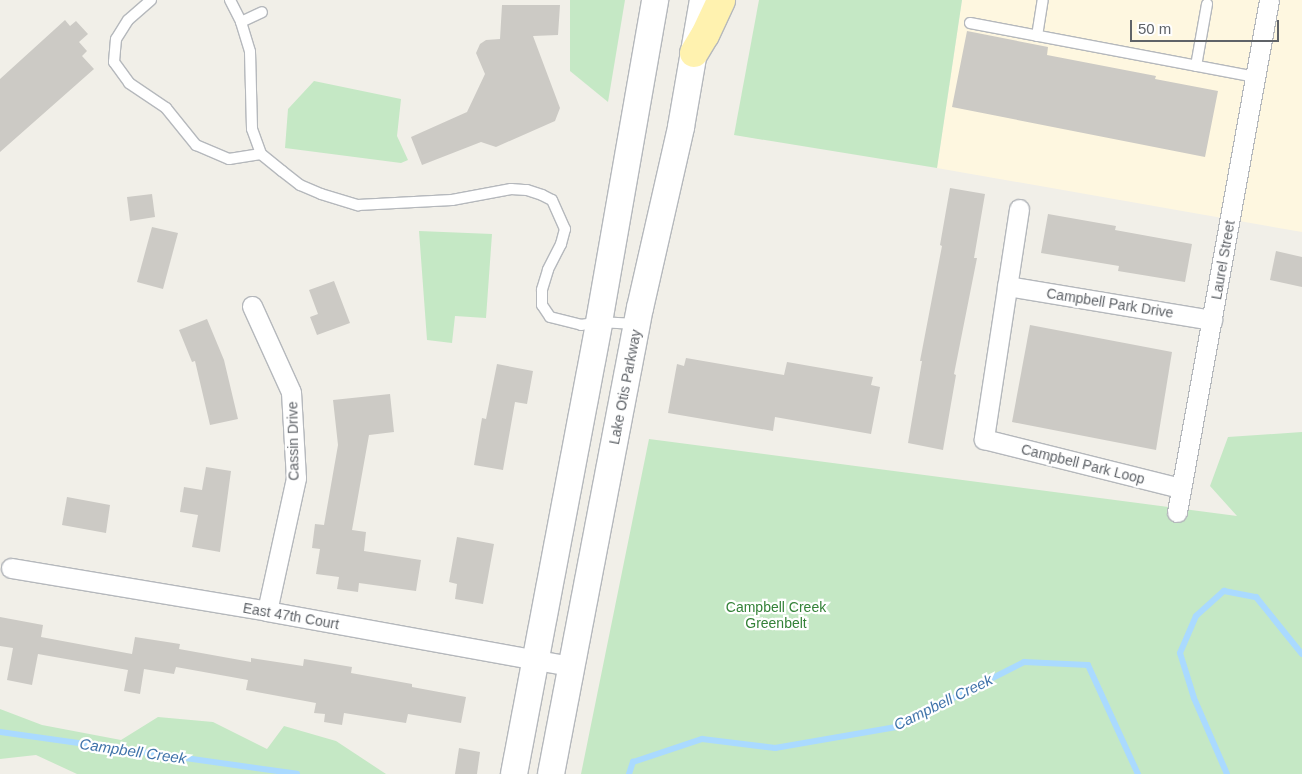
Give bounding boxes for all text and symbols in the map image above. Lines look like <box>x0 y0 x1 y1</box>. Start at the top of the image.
scale bar <box>1132 10 1281 42</box>
text: 50 m <box>1138 20 1171 37</box>
street label: Laurel Street <box>1208 219 1238 301</box>
street label: Campbell Park Drive <box>1045 285 1175 321</box>
street label: Lake Otis Parkway <box>606 328 644 446</box>
street label: Cassin Drive <box>284 401 302 481</box>
street label: Campbell Park Loop <box>1019 441 1147 487</box>
street label: East 47th Court <box>242 599 340 633</box>
park label: Campbell Creek Greenbelt <box>726 599 826 632</box>
water label: Campbell Creek <box>891 670 995 734</box>
water label: Campbell Creek <box>78 735 188 767</box>

